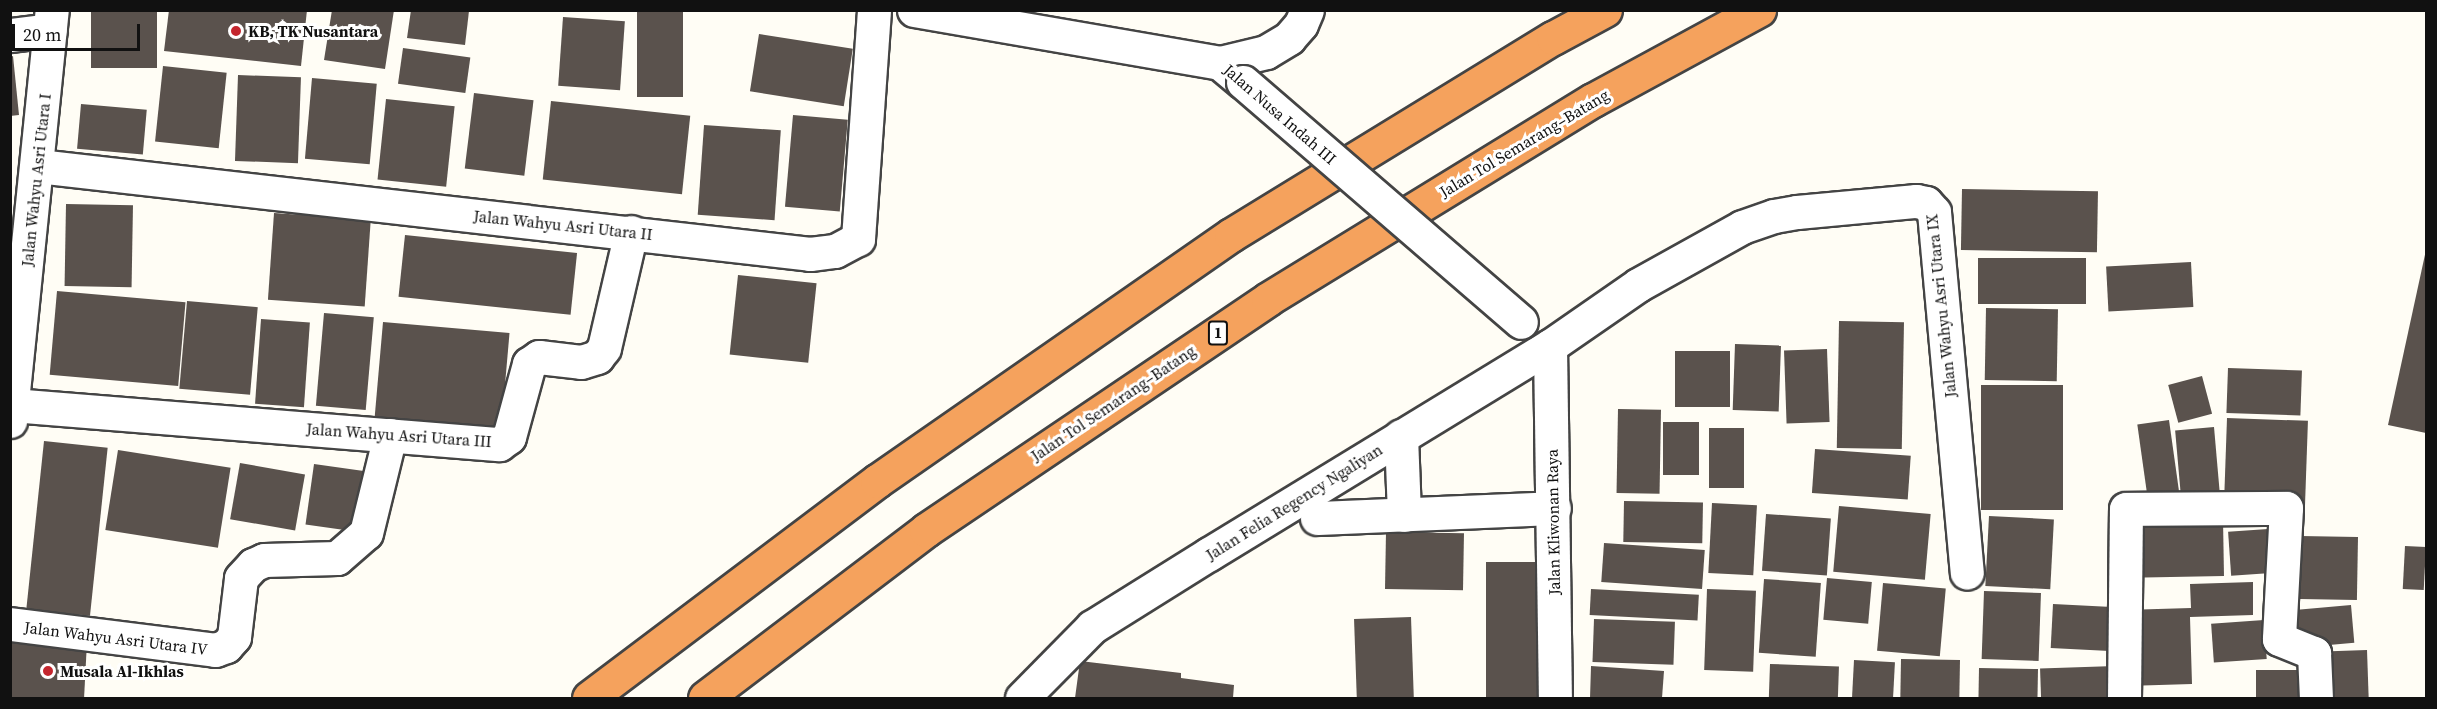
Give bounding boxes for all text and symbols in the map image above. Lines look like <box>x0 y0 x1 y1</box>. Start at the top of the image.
scale bar <box>15 12 142 50</box>
place label: KB, TK Nusantara <box>248 21 378 41</box>
text: 20 m <box>23 22 61 47</box>
marker: KB, TK Nusantara <box>229 24 243 38</box>
street label: Jalan Nusa Indah III <box>1220 60 1340 168</box>
street label: Jalan Tol Semarang–Batang <box>1436 85 1612 201</box>
street label: Jalan Wahyu Asri Utara I <box>17 92 55 268</box>
street label: Jalan Wahyu Asri Utara II <box>472 206 654 244</box>
street label: Jalan Wahyu Asri Utara IX <box>1922 213 1960 399</box>
road number: 1 <box>1208 321 1228 345</box>
street label: Jalan Tol Semarang–Batang <box>1027 341 1199 465</box>
street label: Jalan Wahyu Asri Utara III <box>305 419 493 451</box>
street label: Jalan Felia Regency Ngaliyan <box>1202 440 1386 564</box>
street label: Jalan Kliwonan Raya <box>1542 449 1564 595</box>
street label: Jalan Wahyu Asri Utara IV <box>23 617 209 659</box>
place label: Musala Al-Ikhlas <box>60 661 184 681</box>
marker: Musala Al-Ikhlas <box>41 664 55 678</box>

